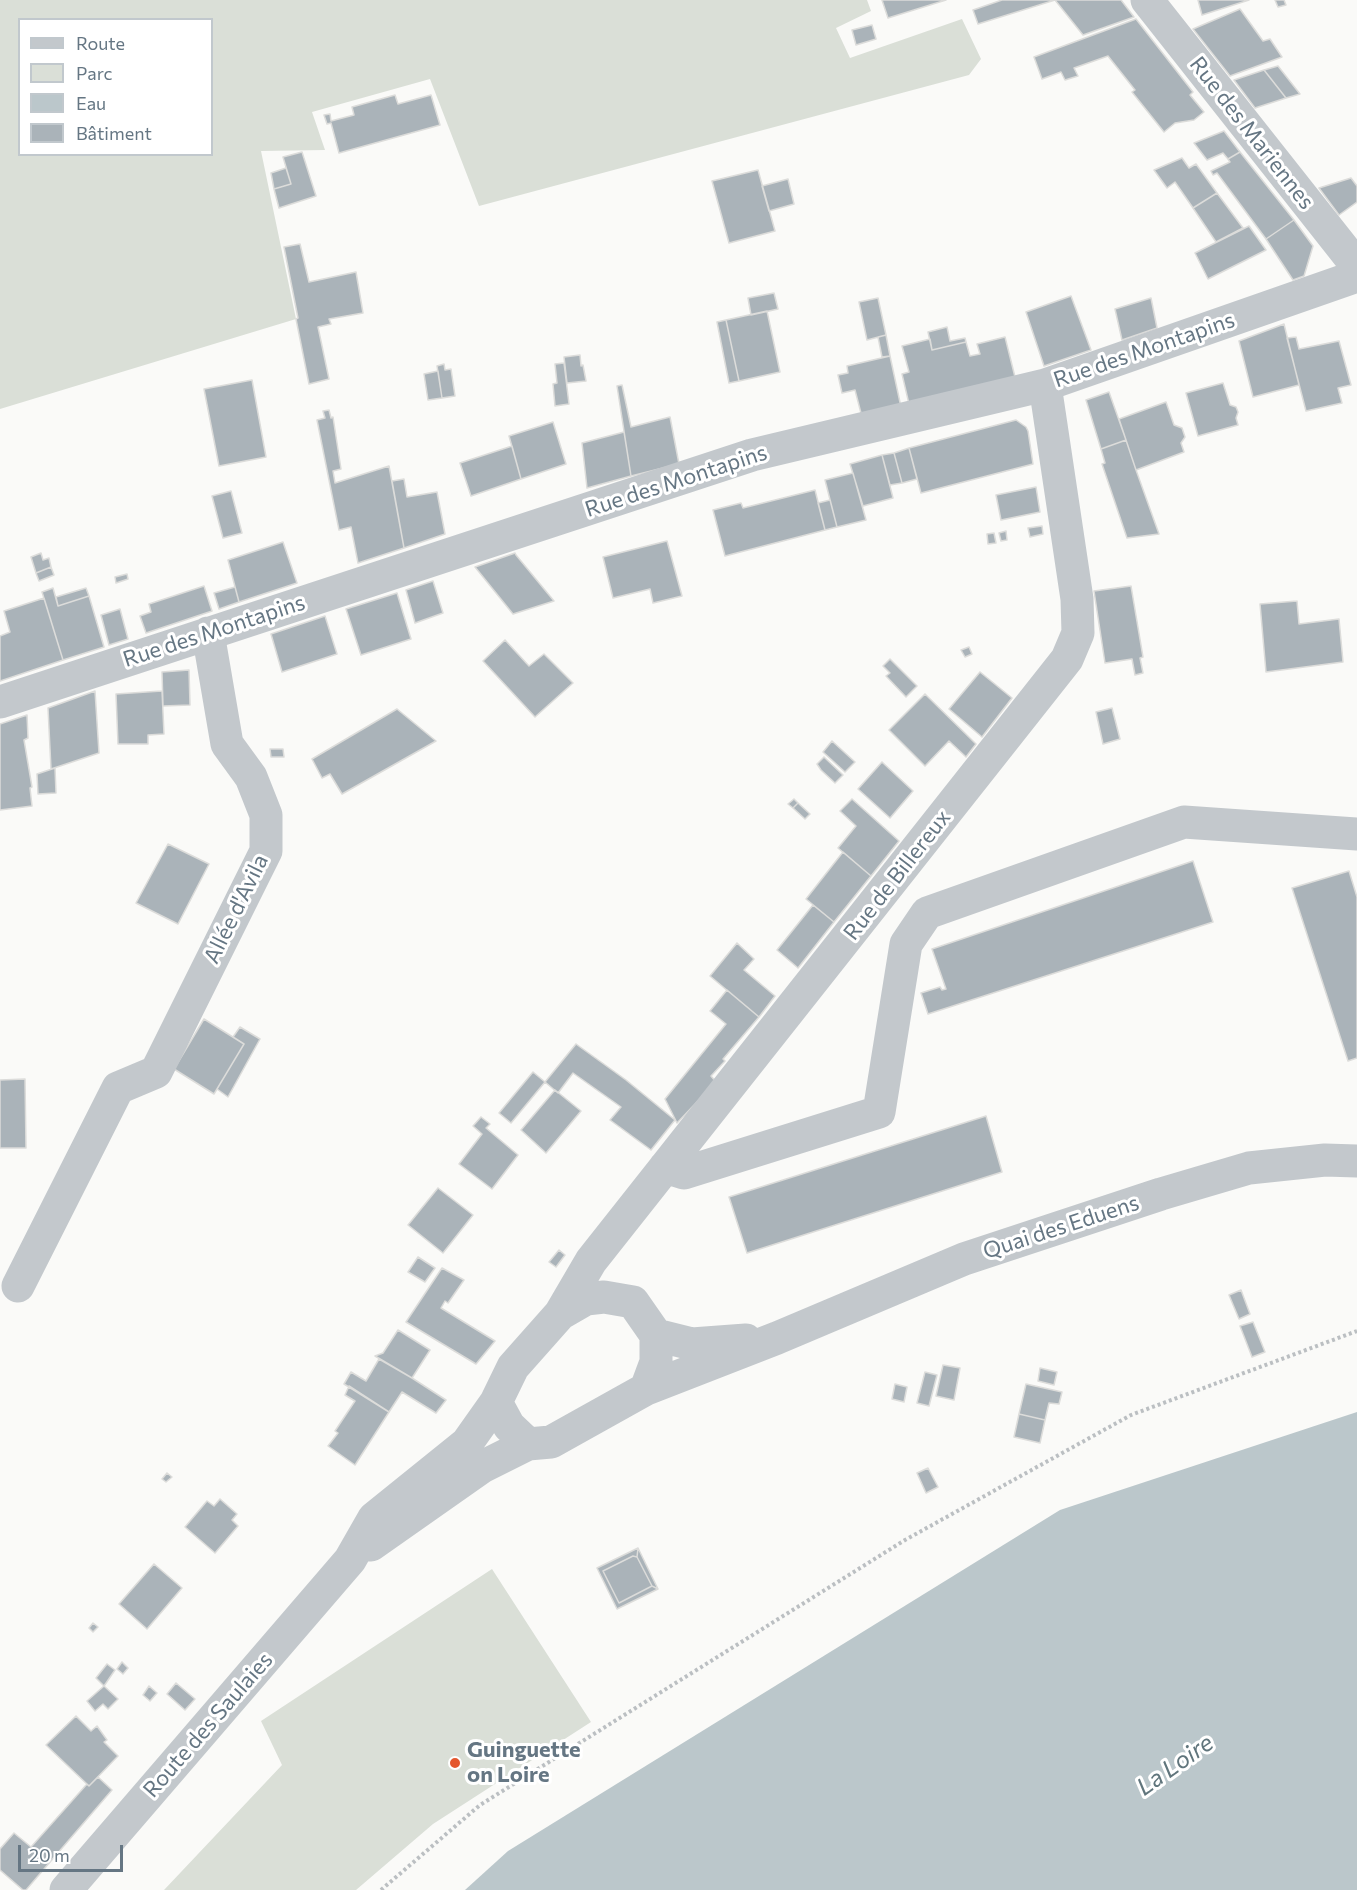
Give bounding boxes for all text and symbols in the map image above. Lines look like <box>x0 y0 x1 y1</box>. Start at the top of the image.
legend <box>18 18 213 156</box>
text: Route <box>76 32 125 54</box>
street label: Rue des Mariennes <box>1184 51 1320 215</box>
text: Parc <box>76 62 113 84</box>
text: Eau <box>76 92 106 114</box>
text: Bâtiment <box>76 122 152 144</box>
street label: Rue des Montapins <box>1050 307 1238 393</box>
street label: Rue des Montapins <box>582 439 770 523</box>
street label: Rue des Montapins <box>120 589 308 673</box>
street label: Rue de Billereux <box>838 805 956 945</box>
street label: Allée d'Avila <box>198 850 274 968</box>
street label: Quai des Eduens <box>980 1189 1142 1265</box>
street label: Route des Saulaies <box>138 1647 278 1803</box>
water label: La Loire <box>1131 1728 1219 1802</box>
place label: Guinguette on Loire <box>467 1737 581 1789</box>
marker: Guinguette on Loire <box>448 1756 462 1770</box>
scale bar <box>21 1833 126 1871</box>
text: 20 m <box>29 1844 70 1866</box>

